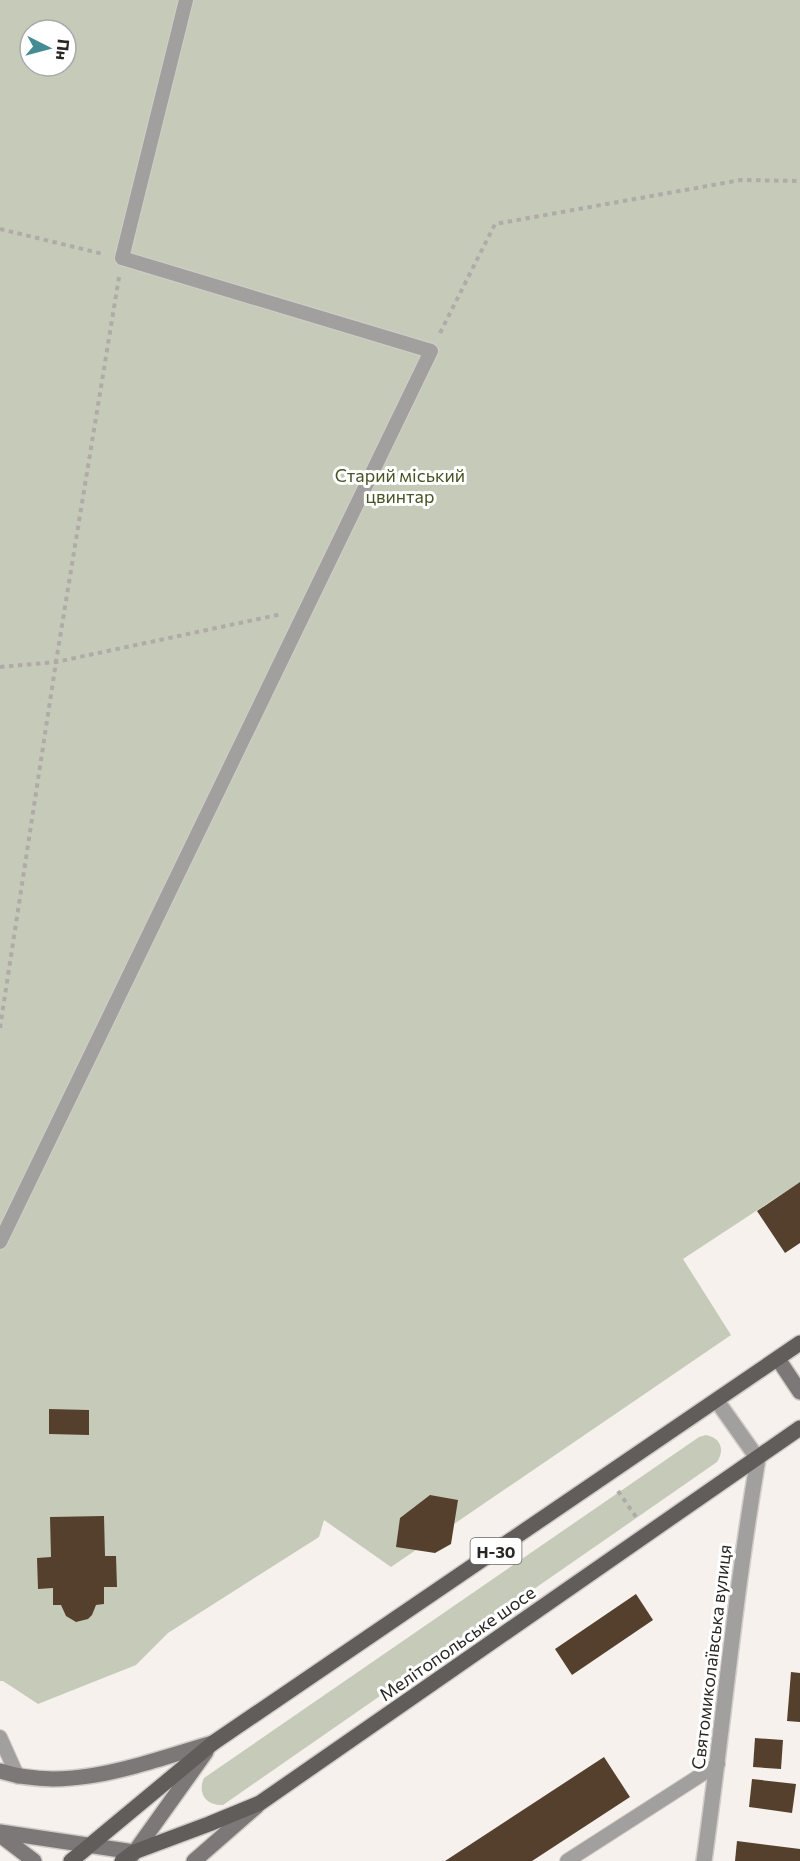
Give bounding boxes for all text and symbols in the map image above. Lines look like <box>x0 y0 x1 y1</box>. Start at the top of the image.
north arrow <box>18 18 78 78</box>
text: Пн <box>53 38 74 61</box>
park label: Старий міський цвинтар <box>335 464 465 507</box>
road number: Н-30 <box>470 1538 522 1564</box>
street label: Святомиколаївська вулиця <box>686 1543 736 1771</box>
street label: Мелітопольське шосе <box>375 1581 539 1705</box>

